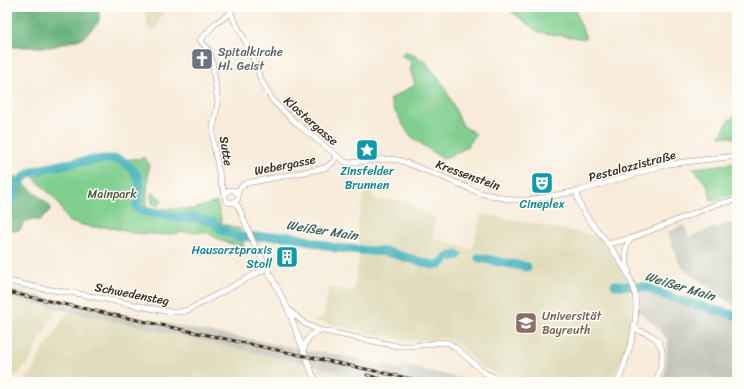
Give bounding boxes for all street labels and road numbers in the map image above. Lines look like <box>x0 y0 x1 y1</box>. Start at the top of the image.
street label: Klostergasse <box>279 91 343 151</box>
street label: Sutte <box>213 134 239 168</box>
street label: Pestalozzistraße <box>586 144 678 188</box>
street label: Webergasse <box>252 148 318 182</box>
street label: Kressenstein <box>433 153 504 197</box>
street label: Schwedensteg <box>93 276 171 312</box>

